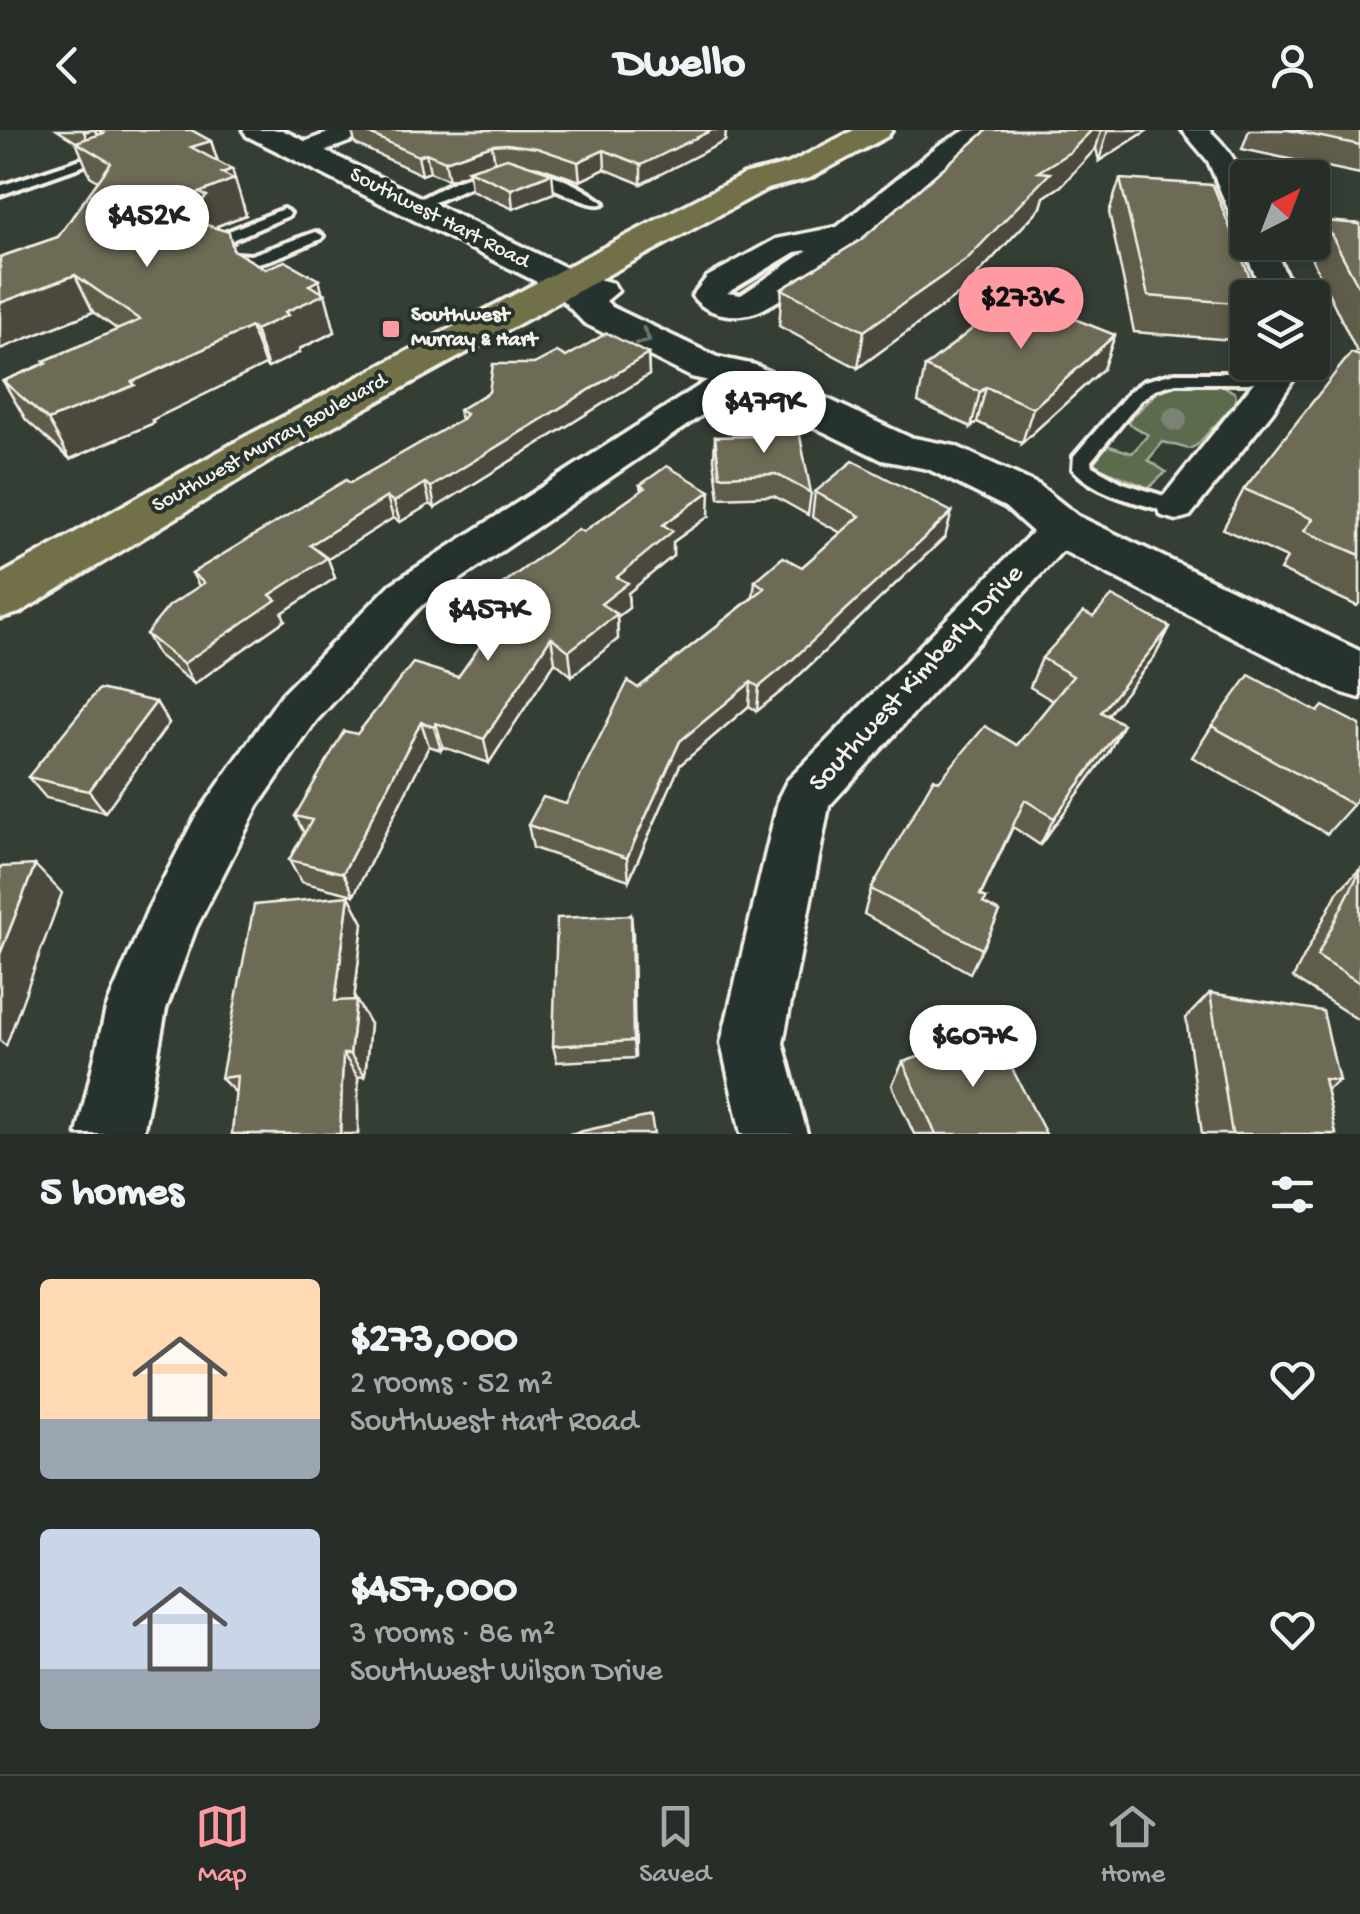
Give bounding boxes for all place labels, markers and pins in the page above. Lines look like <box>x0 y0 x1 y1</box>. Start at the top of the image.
pin: $452K <box>77 185 217 270</box>
pin: $273K <box>951 267 1091 352</box>
place label: Southwest Murray & Hart <box>411 303 539 354</box>
marker: Southwest Murray & Hart <box>380 318 402 340</box>
pin: $479K <box>694 371 834 456</box>
pin: $457K <box>418 579 558 664</box>
pin: $607K <box>903 1005 1043 1090</box>

